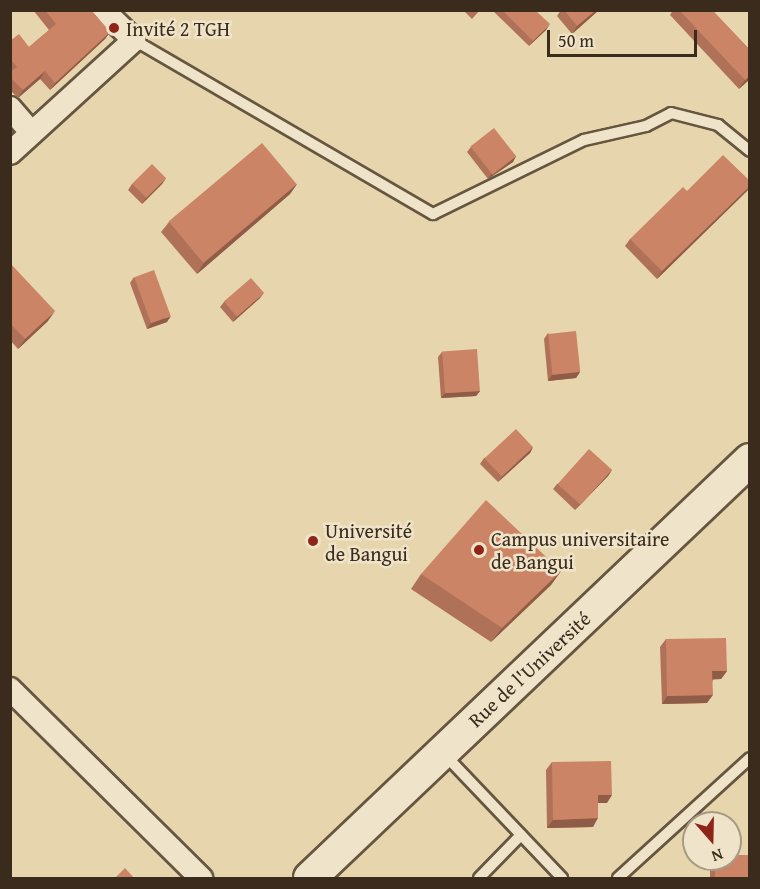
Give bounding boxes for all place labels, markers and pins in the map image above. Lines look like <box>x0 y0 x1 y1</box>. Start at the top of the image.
place label: Invité 2 TGH <box>126 16 230 40</box>
marker: Invité 2 TGH <box>107 21 121 35</box>
place label: Université de Bangui <box>325 518 412 565</box>
place label: Campus universitaire de Bangui <box>491 526 669 573</box>
marker: Université de Bangui <box>306 534 320 548</box>
marker: Campus universitaire de Bangui <box>472 543 486 557</box>

